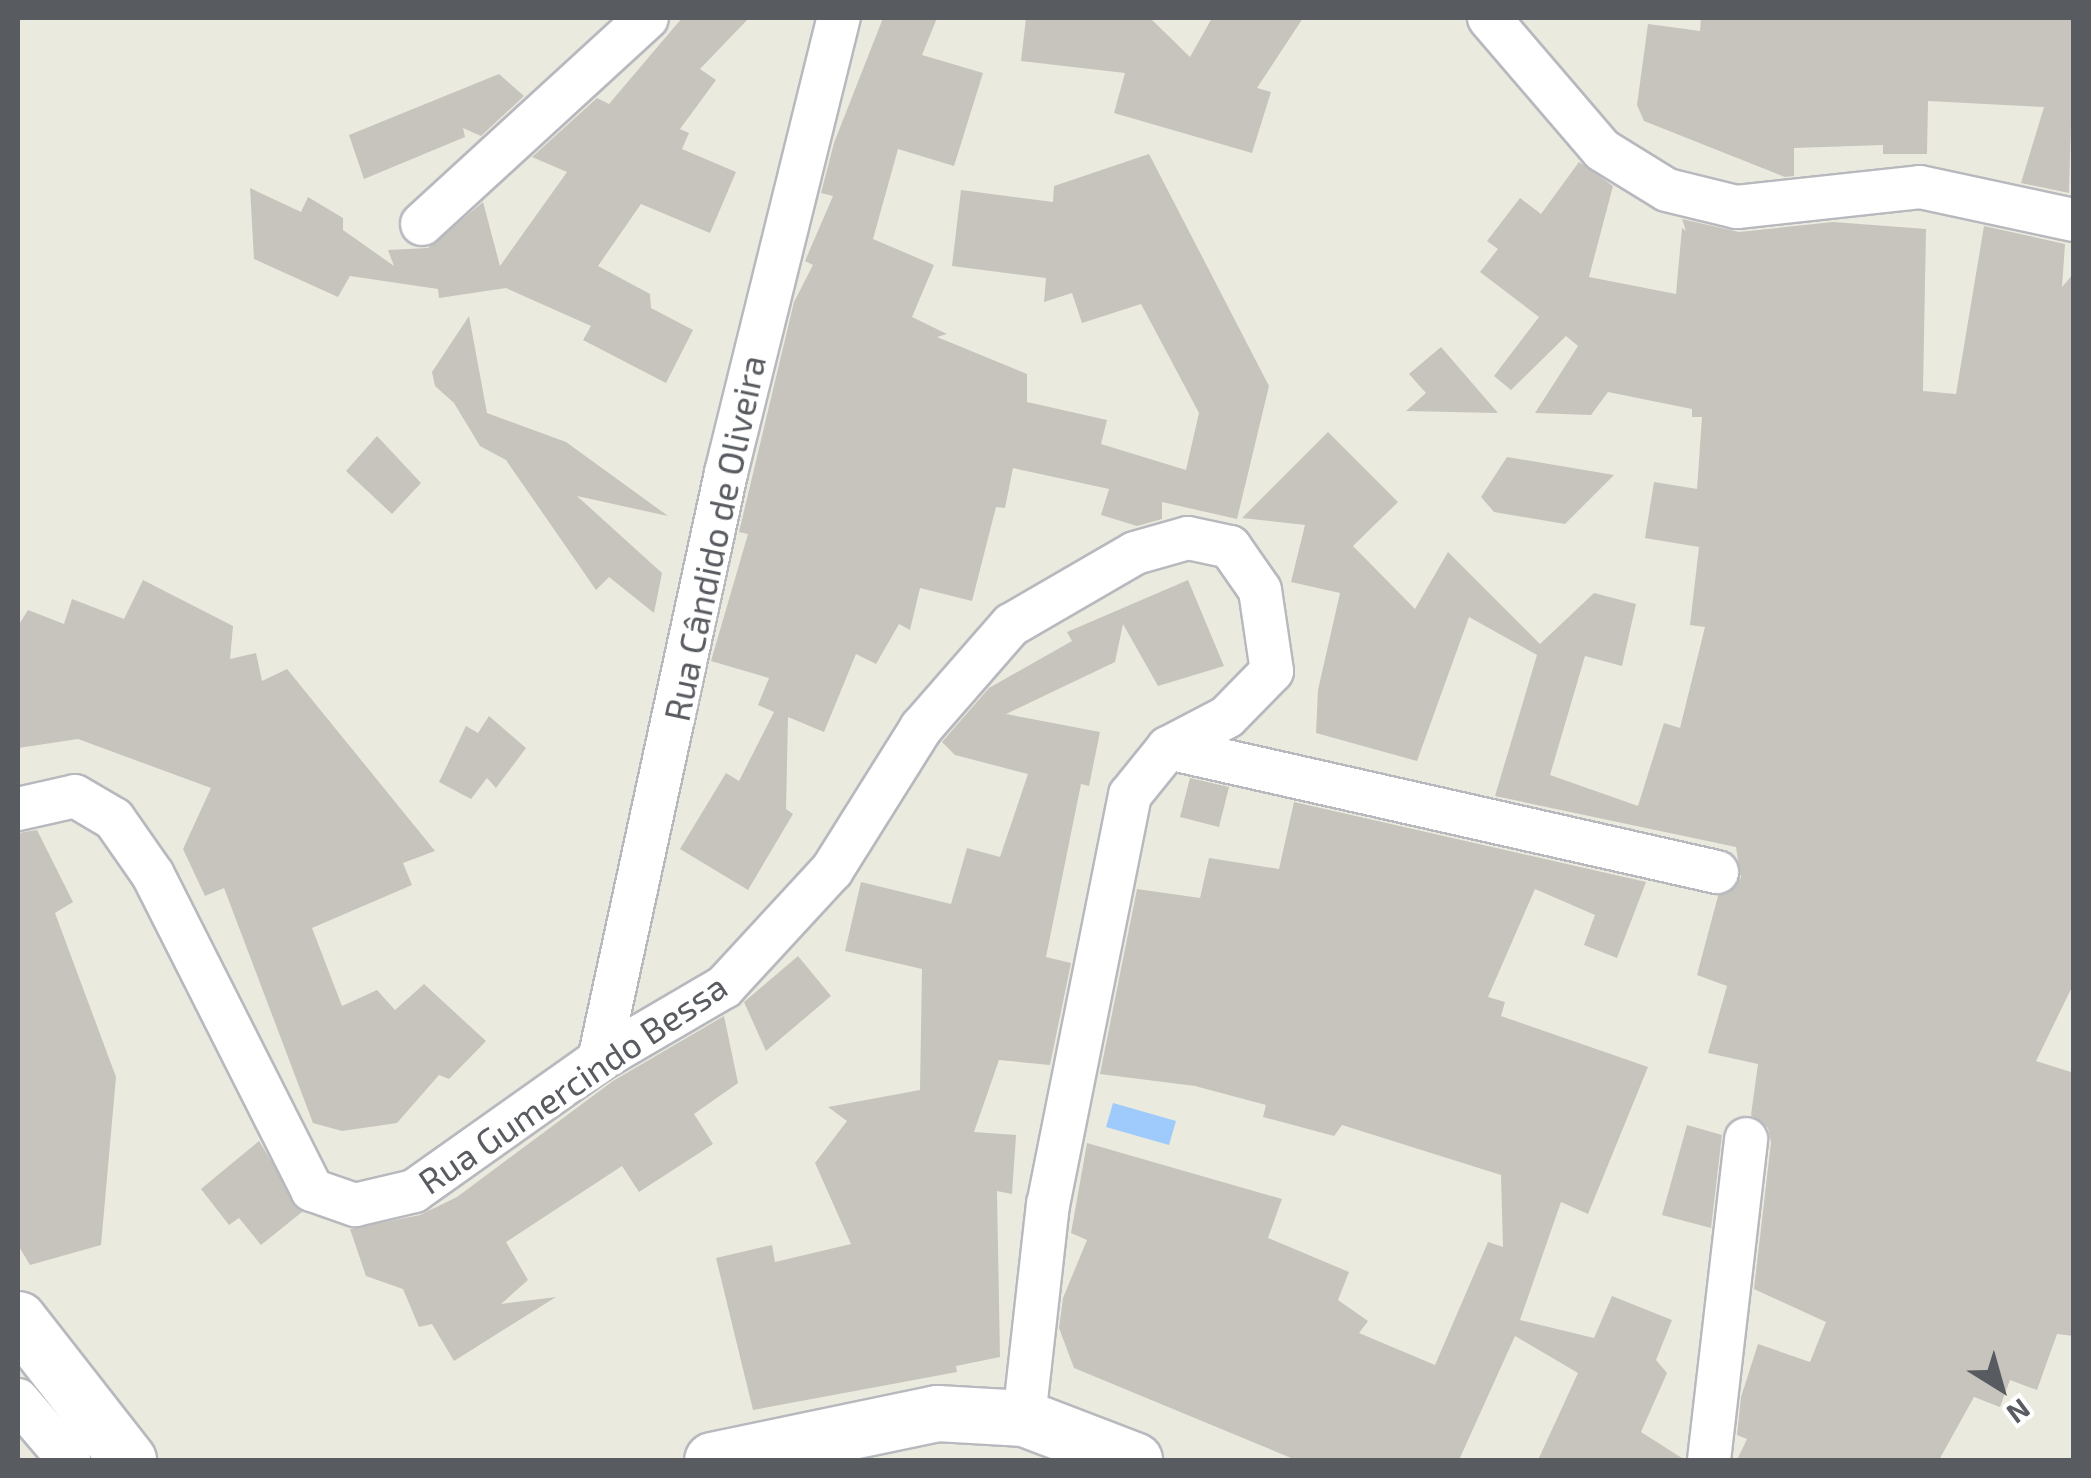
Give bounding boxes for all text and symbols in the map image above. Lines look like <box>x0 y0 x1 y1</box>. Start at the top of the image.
street label: Rua Cândido de Oliveira <box>655 351 773 725</box>
street label: Rua Gumercindo Bessa <box>410 964 734 1202</box>
north arrow <box>1951 1338 2051 1438</box>
text: N <box>2001 1392 2037 1432</box>

